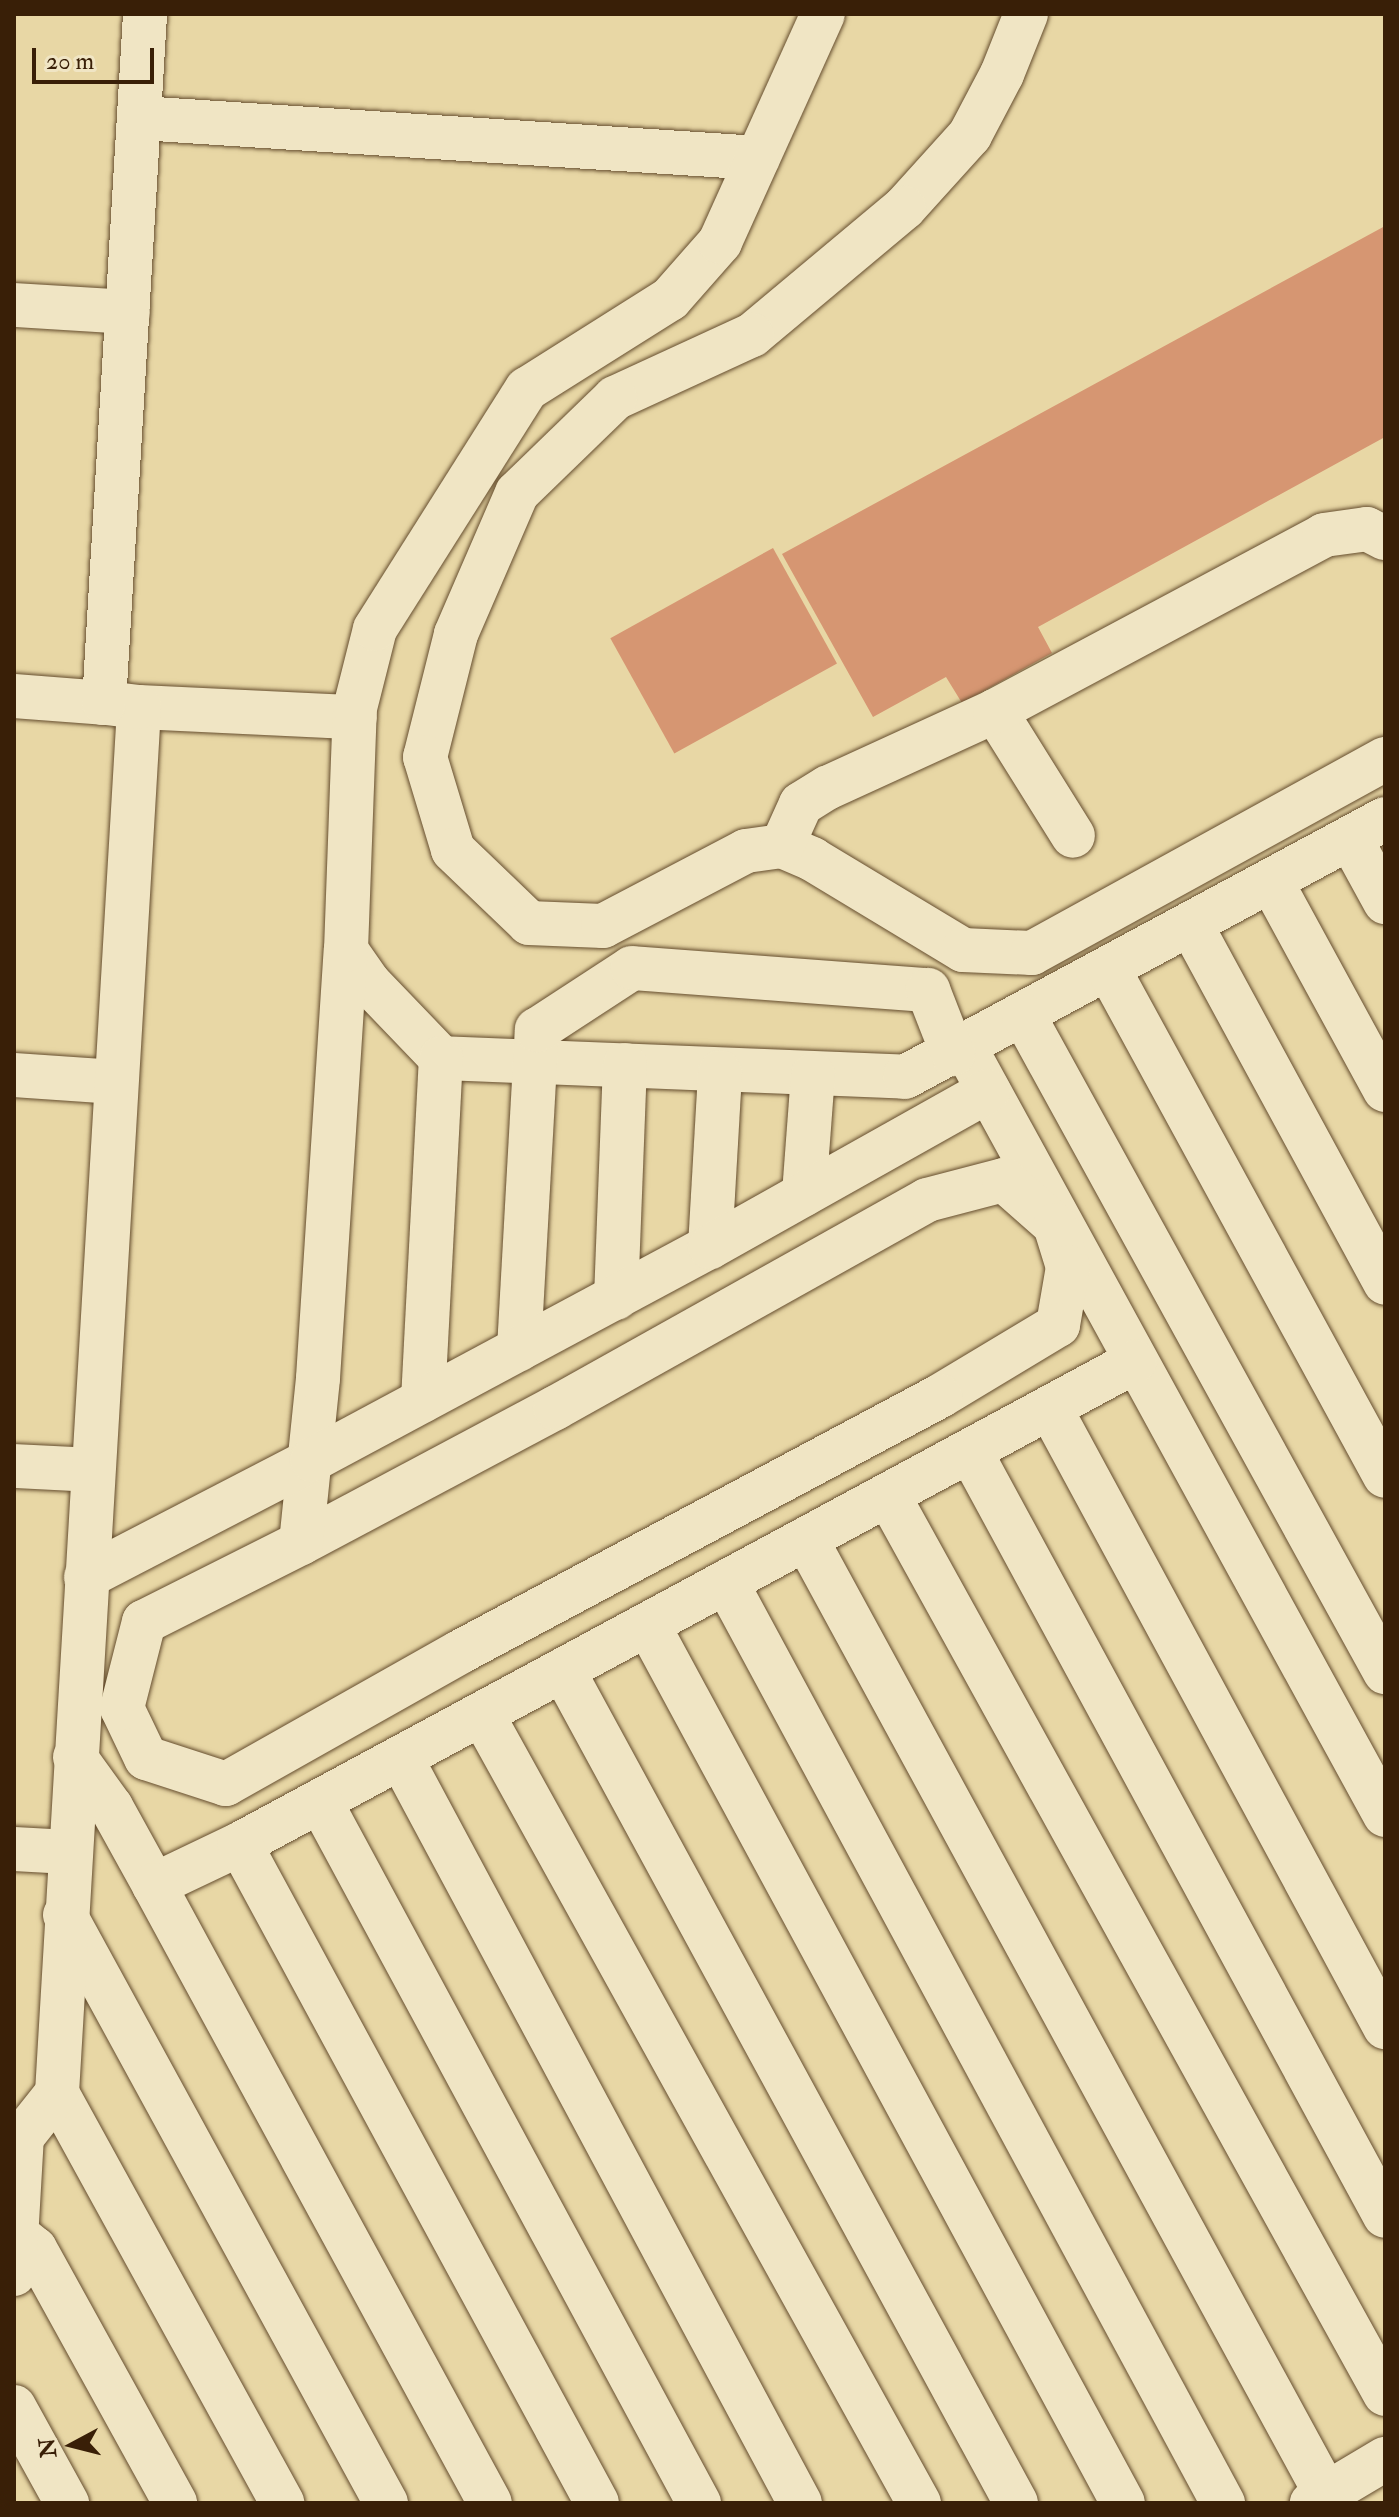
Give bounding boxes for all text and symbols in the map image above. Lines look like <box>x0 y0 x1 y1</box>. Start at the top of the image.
scale bar <box>36 32 158 82</box>
text: 20 m <box>46 46 94 77</box>
north arrow <box>32 2405 112 2485</box>
text: N <box>33 2436 63 2459</box>

